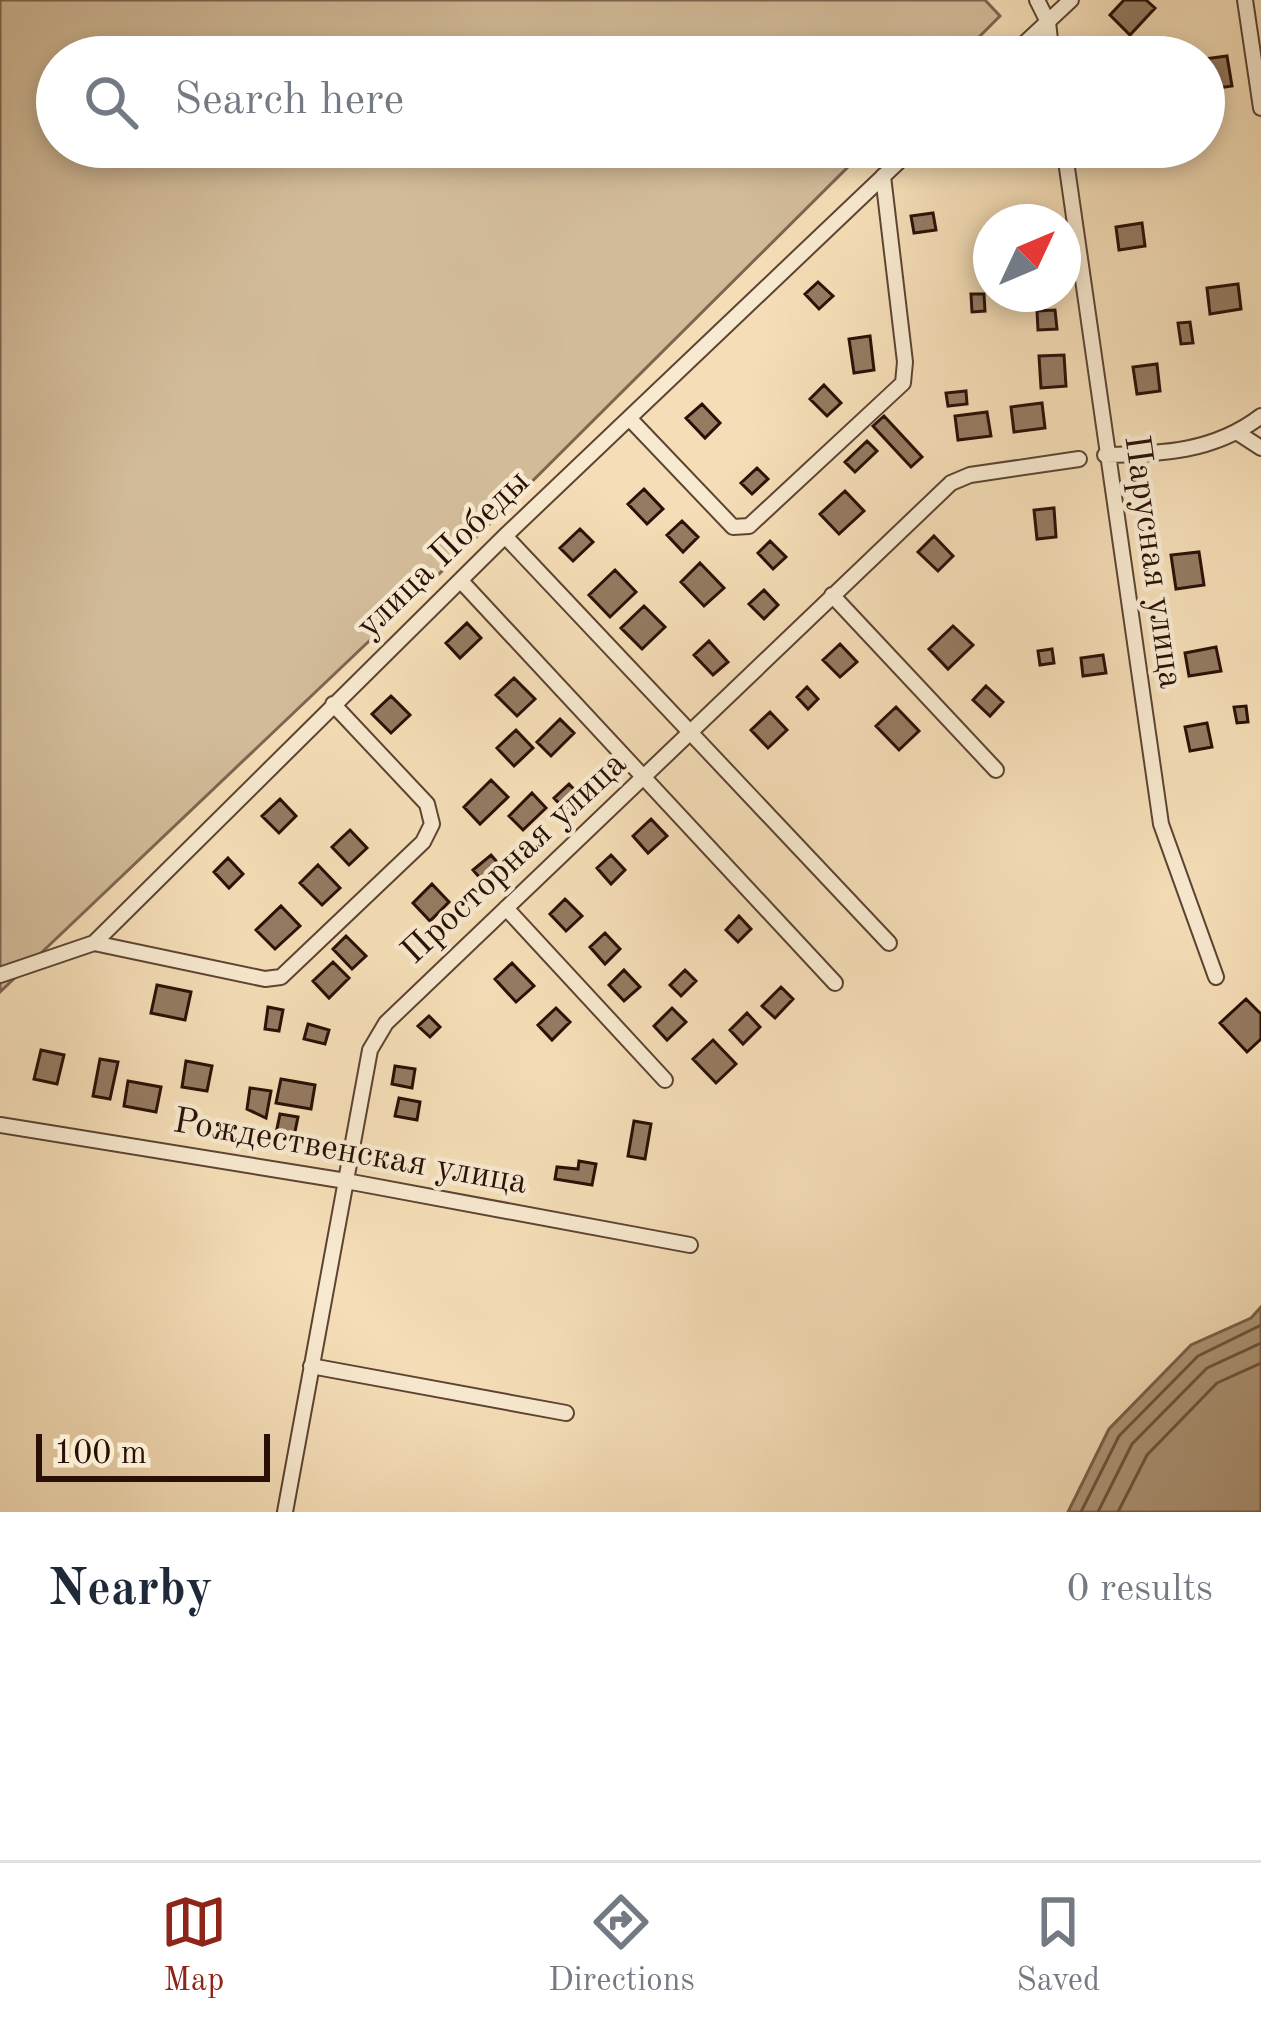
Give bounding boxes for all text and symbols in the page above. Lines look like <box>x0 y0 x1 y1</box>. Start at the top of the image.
search box <box>36 36 1225 168</box>
icon: search <box>78 69 144 135</box>
text: Search here <box>174 79 404 124</box>
north arrow <box>973 204 1081 312</box>
street label: Парусная улица <box>1116 433 1188 691</box>
street label: улица Победы <box>351 464 537 646</box>
street label: Просторная улица <box>396 746 634 972</box>
street label: Рождественская улица <box>170 1104 530 1202</box>
scale bar <box>36 1428 270 1481</box>
text: 100 m <box>54 1438 147 1471</box>
text: Nearby <box>48 1565 213 1616</box>
text: 0 results <box>1067 1570 1213 1609</box>
tab: Map <box>161 1889 227 2002</box>
tab: Directions <box>548 1889 695 2002</box>
tab: Saved <box>1016 1889 1100 2002</box>

